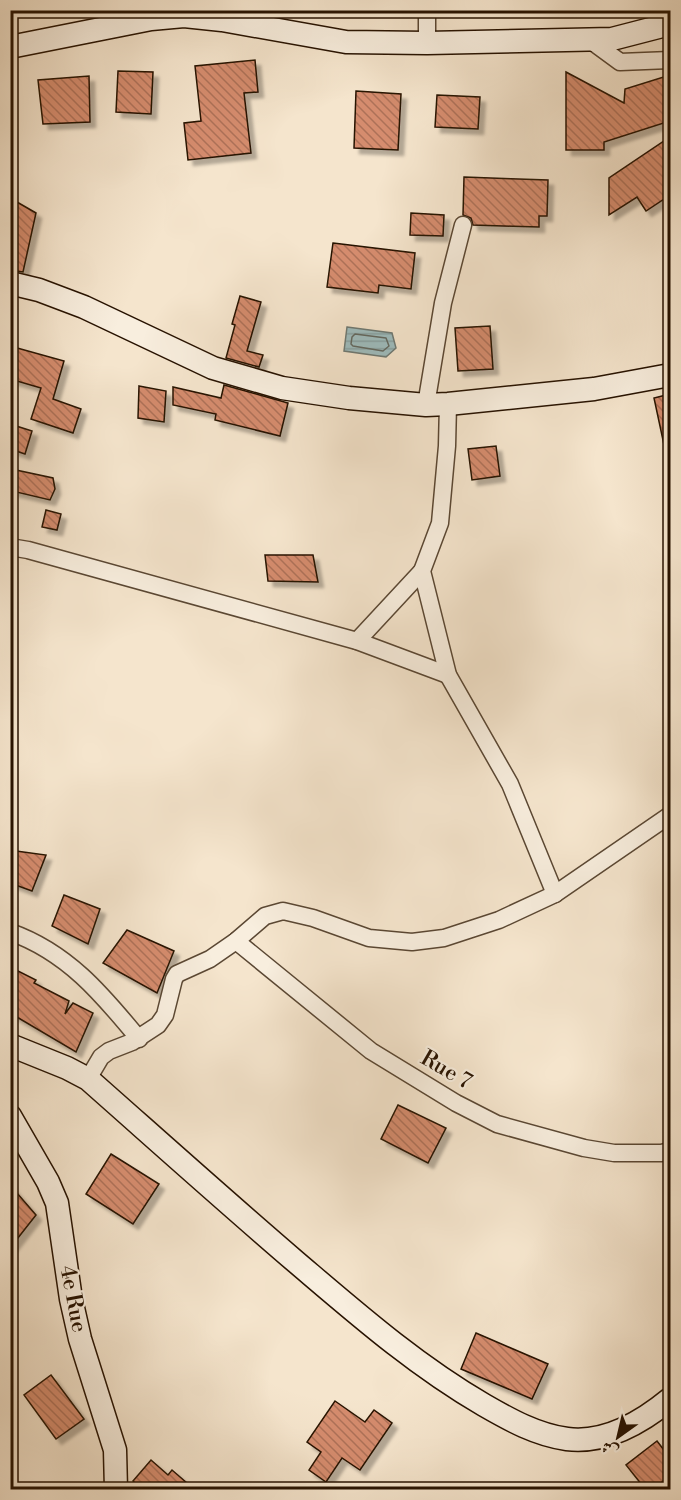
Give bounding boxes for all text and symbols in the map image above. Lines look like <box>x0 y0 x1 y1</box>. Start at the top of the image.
street label: Rue 7 <box>416 1045 476 1095</box>
street label: 4e Rue <box>53 1263 93 1335</box>
north arrow <box>588 1407 648 1467</box>
text: ش <box>598 1436 622 1461</box>

